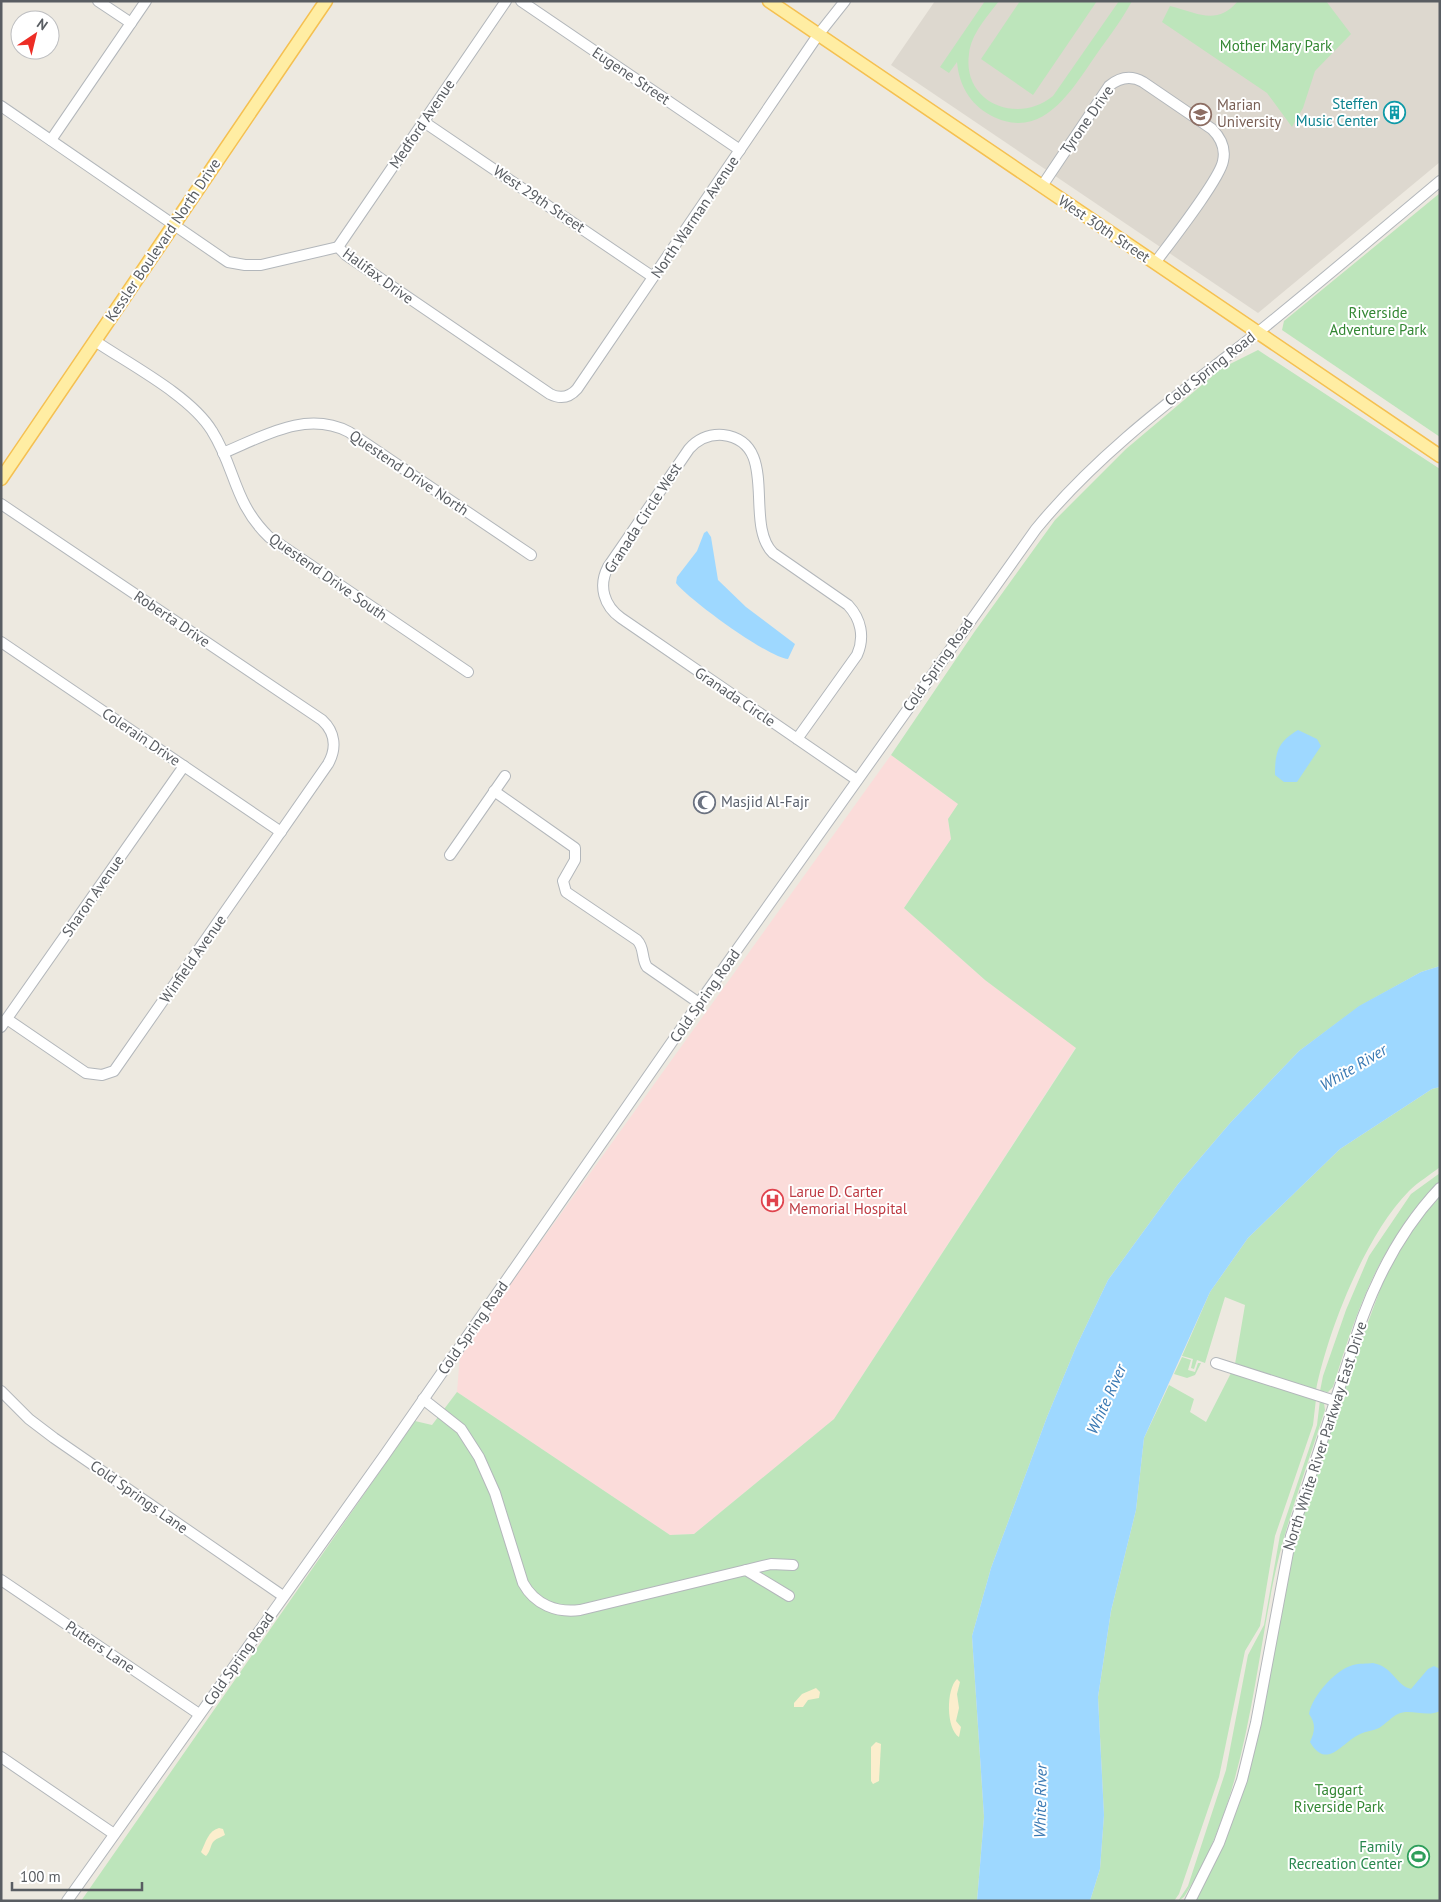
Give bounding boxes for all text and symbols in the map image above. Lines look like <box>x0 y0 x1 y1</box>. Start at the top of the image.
north arrow <box>10 10 60 60</box>
text: N <box>34 14 51 34</box>
park label: Mother Mary Park <box>1220 36 1333 55</box>
street label: Eugene Street <box>589 43 674 109</box>
street label: Medford Avenue <box>385 75 458 172</box>
street label: Tyrone Drive <box>1056 82 1117 158</box>
place label: Steffen Music Center <box>1296 94 1378 130</box>
place label: Marian University <box>1217 95 1281 131</box>
building icon: Steffen Music Center <box>1382 101 1406 125</box>
school or university icon: Marian University <box>1189 102 1213 126</box>
street label: North Warman Avenue <box>647 152 743 281</box>
street label: Kessler Boulevard North Drive <box>101 154 224 325</box>
street label: West 29th Street <box>490 161 589 236</box>
street label: West 30th Street <box>1055 191 1154 266</box>
street label: Halifax Drive <box>339 244 417 308</box>
park label: Riverside Adventure Park <box>1329 303 1427 339</box>
street label: Cold Spring Road <box>1161 327 1259 410</box>
street label: Questend Drive North <box>346 426 473 520</box>
street label: Granada Circle West <box>600 459 685 577</box>
street label: Questend Drive South <box>265 529 391 625</box>
street label: Roberta Drive <box>131 586 214 651</box>
street label: Cold Spring Road <box>898 614 977 715</box>
street label: Granada Circle <box>691 663 779 731</box>
street label: Colerain Drive <box>98 703 184 770</box>
mosque icon: Masjid Al-Fajr <box>693 790 717 814</box>
place label: Masjid Al-Fajr <box>721 792 809 811</box>
street label: Sharon Avenue <box>57 851 128 940</box>
street label: Winfield Avenue <box>155 911 230 1006</box>
street label: Cold Spring Road <box>665 945 744 1046</box>
water label: White River <box>1316 1038 1392 1095</box>
place label: Larue D. Carter Memorial Hospital <box>789 1182 908 1218</box>
hospital icon: Larue D. Carter Memorial Hospital <box>761 1189 785 1213</box>
street label: Cold Spring Road <box>433 1277 512 1378</box>
street label: North White River Parkway East Drive <box>1278 1319 1371 1553</box>
water label: White River <box>1082 1359 1131 1437</box>
street label: Cold Springs Lane <box>87 1456 192 1537</box>
street label: Cold Spring Road <box>199 1608 278 1709</box>
street label: Putters Lane <box>62 1616 139 1677</box>
water label: White River <box>1029 1762 1051 1838</box>
park label: Taggart Riverside Park <box>1294 1780 1385 1816</box>
place label: Family Recreation Center <box>1289 1837 1402 1873</box>
sports icon: Family Recreation Center <box>1406 1844 1430 1868</box>
scale bar <box>12 1860 142 1892</box>
text: 100 m <box>20 1867 61 1886</box>

